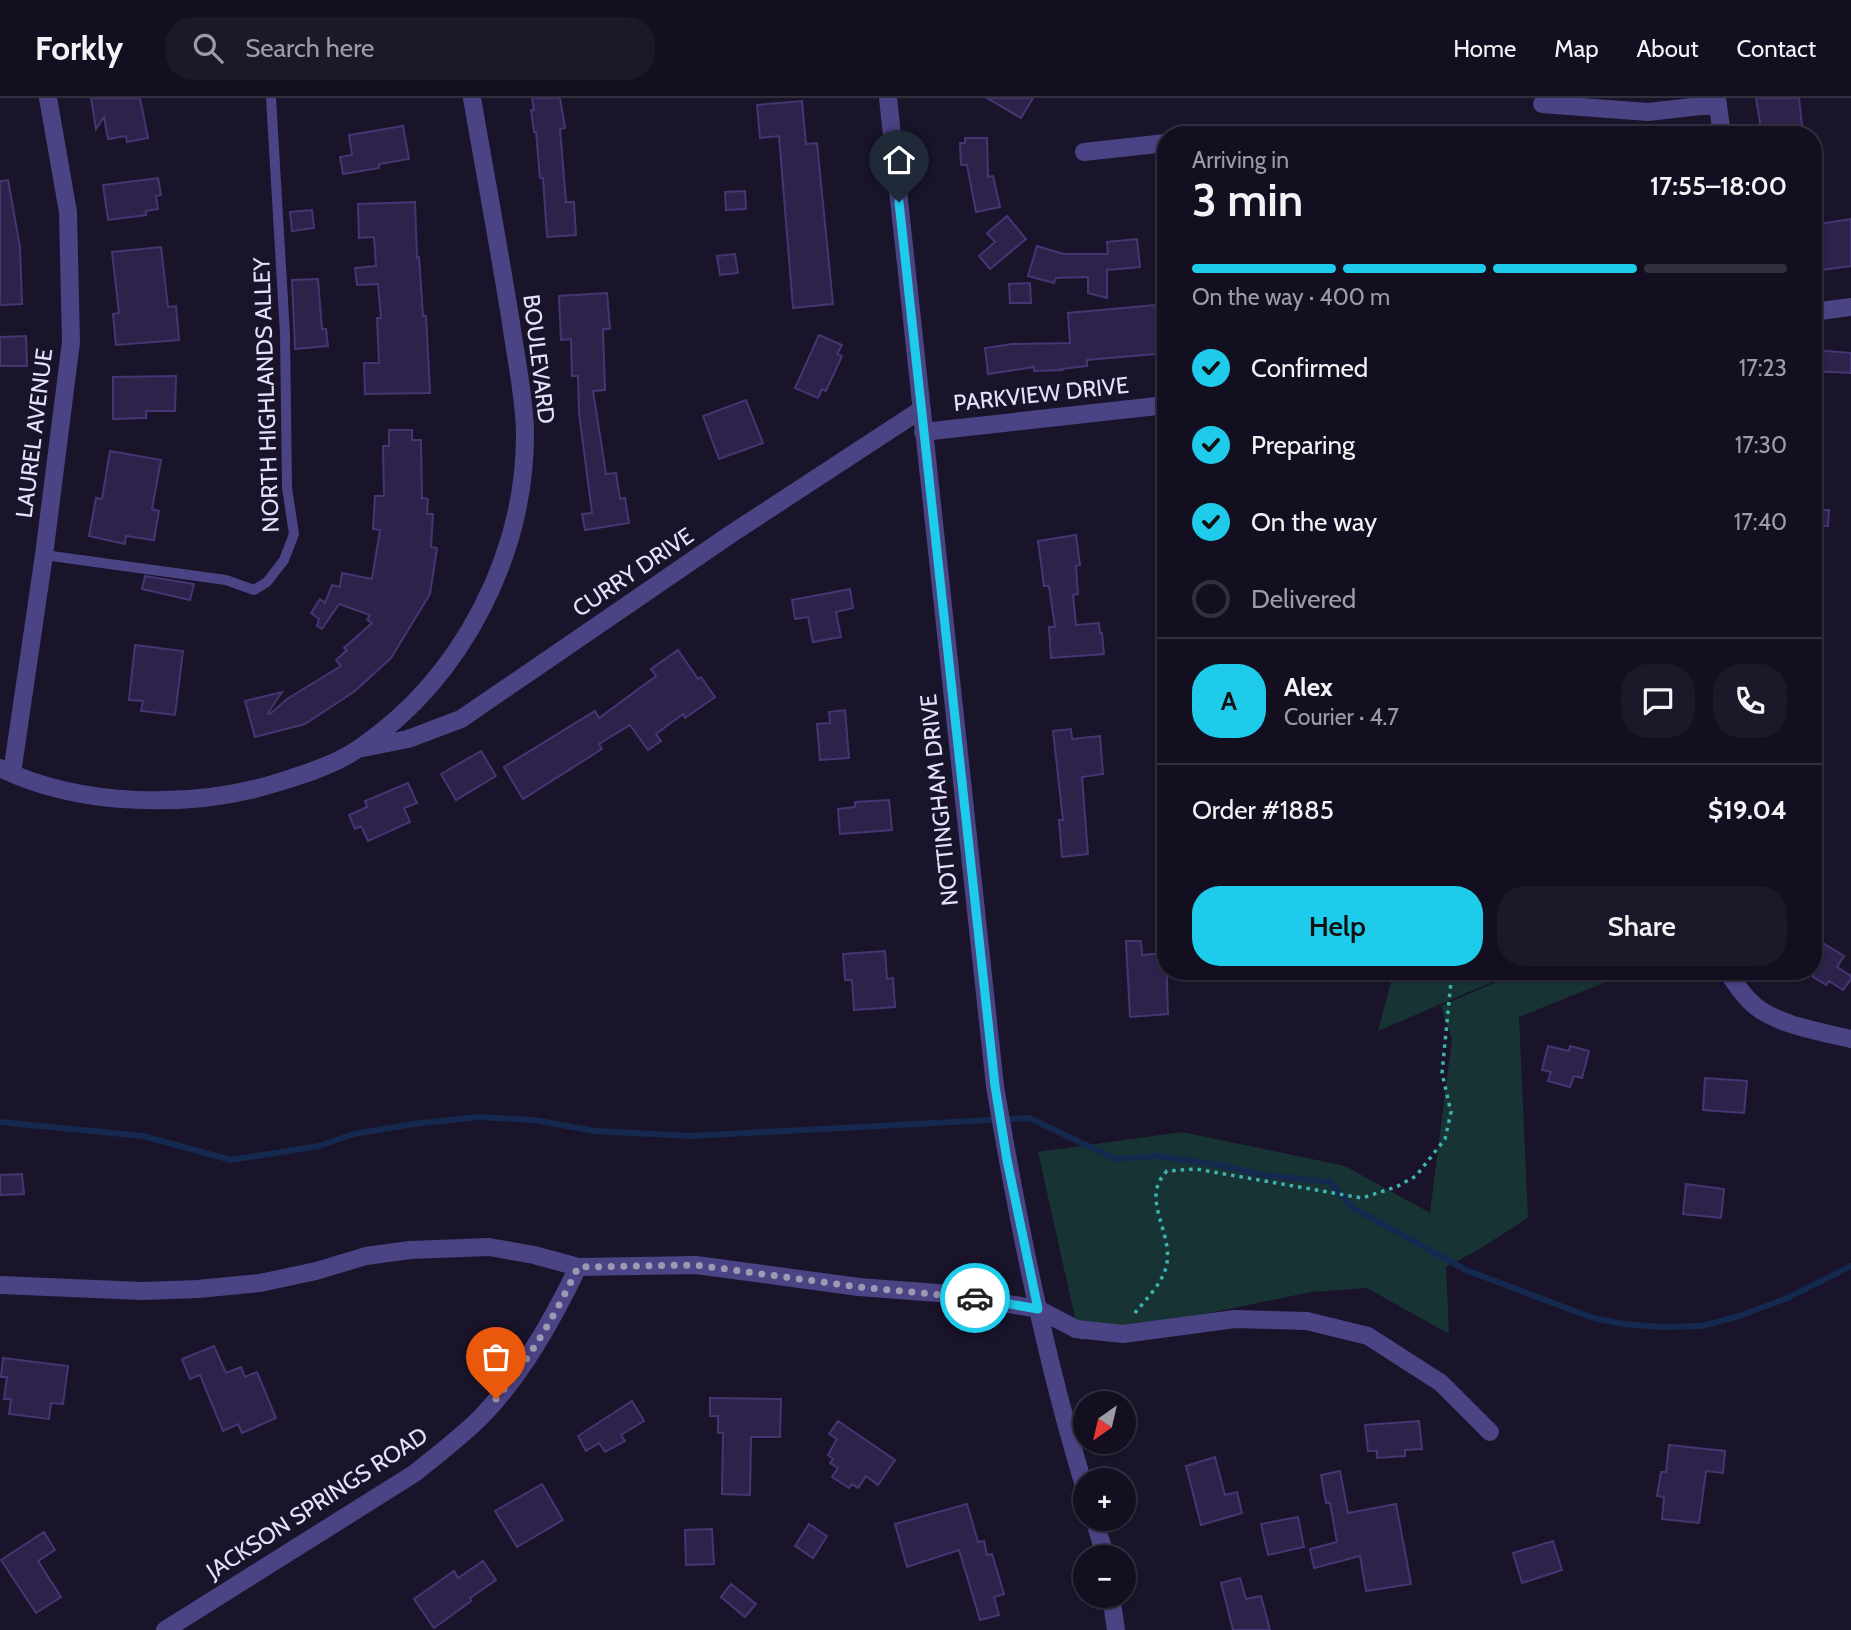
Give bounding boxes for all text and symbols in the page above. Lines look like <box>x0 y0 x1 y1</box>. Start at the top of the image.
search box <box>165 17 655 80</box>
text: Forkly <box>35 28 123 68</box>
icon: search <box>189 29 227 67</box>
text: Search here <box>245 32 374 64</box>
text: Home <box>1453 34 1516 63</box>
text: Map <box>1554 34 1599 63</box>
text: About <box>1637 34 1699 63</box>
text: Contact <box>1737 34 1816 63</box>
pin <box>869 130 929 202</box>
icon: home <box>880 141 918 179</box>
text: Arriving in <box>1192 146 1289 174</box>
text: 17:55–18:00 <box>1650 170 1787 202</box>
text: 3 min <box>1192 172 1303 228</box>
street label: NORTH HIGHLANDS ALLEY <box>247 256 285 533</box>
text: On the way · 400 m <box>1192 283 1390 311</box>
street label: BOULEVARD <box>517 293 561 425</box>
street label: LAUREL AVENUE <box>10 347 58 519</box>
icon: check <box>1192 349 1230 387</box>
text: Confirmed <box>1251 352 1368 384</box>
text: 17:23 <box>1739 354 1787 382</box>
street label: PARKVIEW DRIVE <box>952 371 1130 417</box>
icon: check <box>1192 426 1230 464</box>
text: Preparing <box>1251 429 1355 461</box>
text: 17:30 <box>1735 431 1787 459</box>
icon: check <box>1192 503 1230 541</box>
text: On the way <box>1251 506 1377 538</box>
text: 17:40 <box>1734 508 1787 536</box>
street label: CURRY DRIVE <box>567 521 699 623</box>
text: Delivered <box>1251 583 1356 615</box>
button: chat <box>1621 664 1695 738</box>
button: phone <box>1713 664 1787 738</box>
text: Alex <box>1284 671 1333 703</box>
text: A <box>1221 685 1237 717</box>
street label: NOTTINGHAM DRIVE <box>914 693 964 907</box>
text: Courier · 4.7 <box>1284 703 1399 731</box>
text: Order #1885 <box>1192 794 1334 826</box>
text: $19.04 <box>1708 794 1787 826</box>
button: Help <box>1192 886 1483 966</box>
button: Share <box>1497 886 1787 966</box>
courier <box>940 1263 1010 1333</box>
icon: car <box>956 1279 994 1317</box>
pin <box>466 1327 526 1399</box>
icon: bag <box>477 1338 515 1376</box>
north arrow <box>1073 1391 1136 1454</box>
map controls <box>1073 1391 1136 1608</box>
street label: JACKSON SPRINGS ROAD <box>200 1421 433 1586</box>
button: + <box>1073 1468 1136 1531</box>
button: − <box>1073 1545 1136 1608</box>

